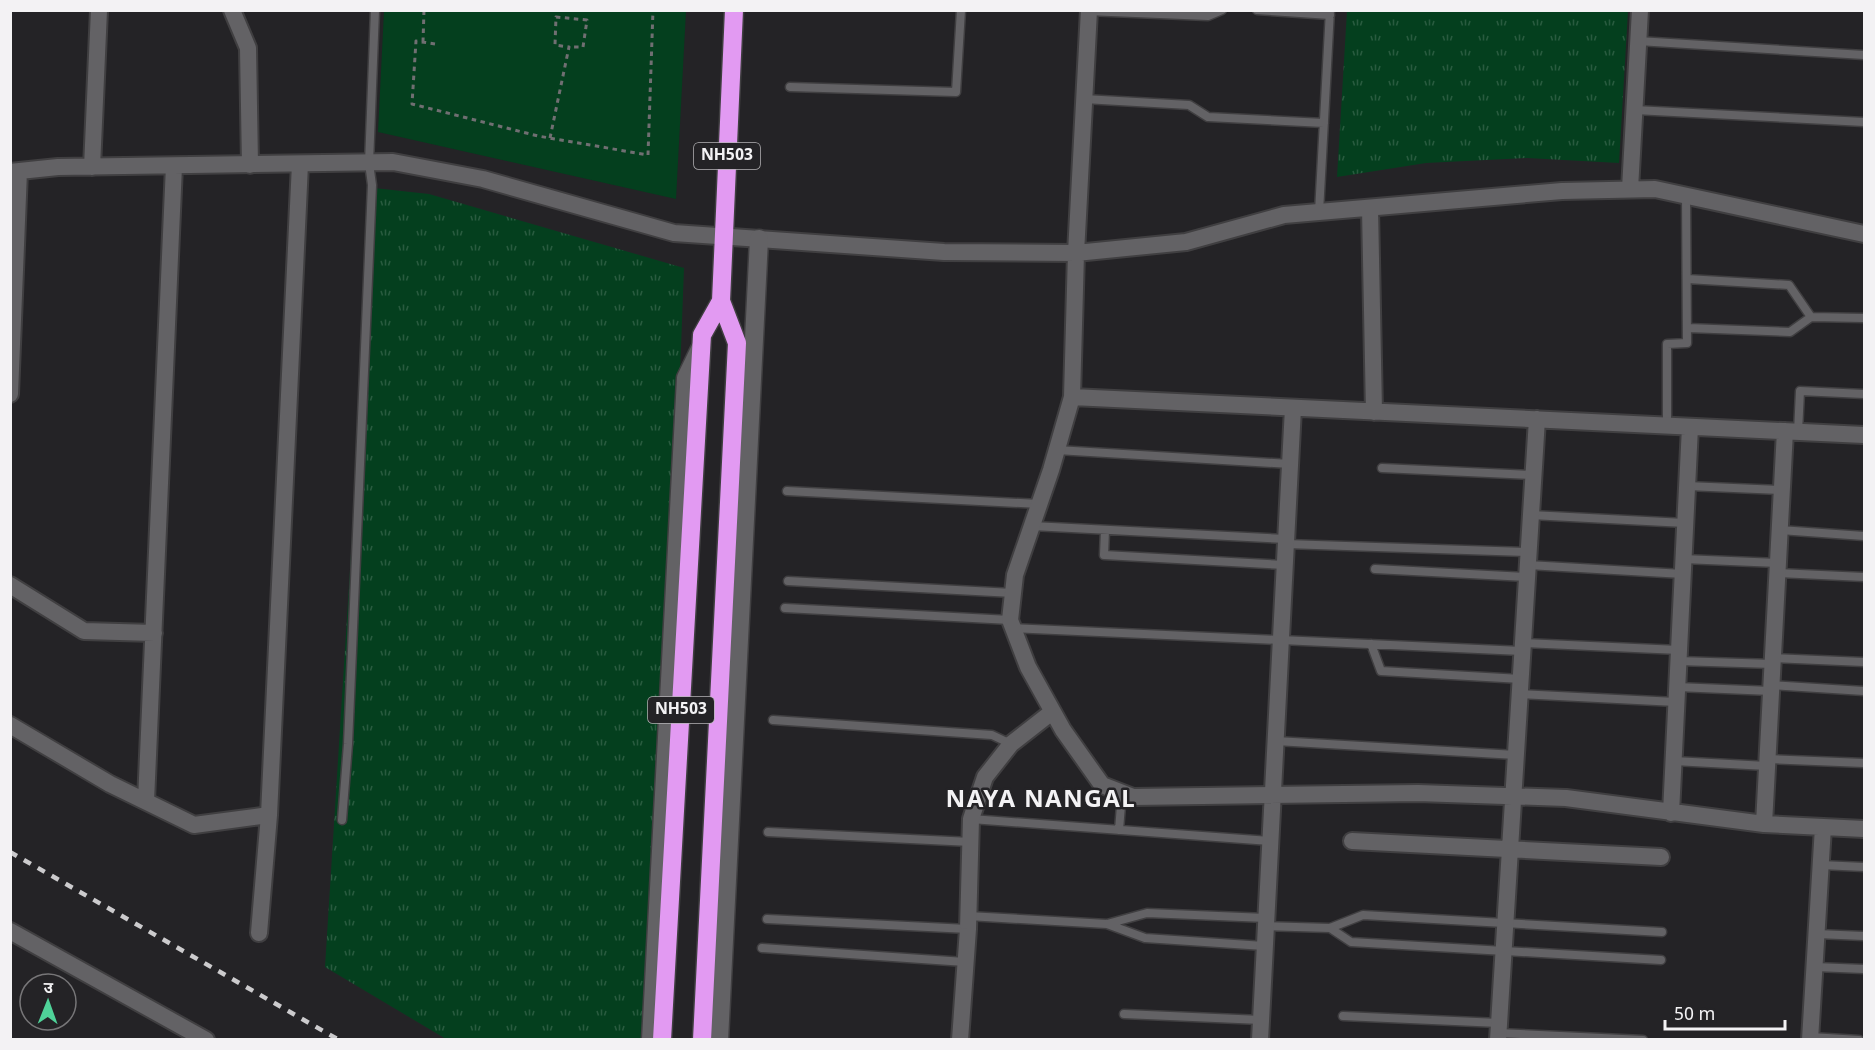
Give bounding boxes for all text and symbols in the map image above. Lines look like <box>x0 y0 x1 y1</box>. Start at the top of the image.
road number: NH503 <box>694 143 760 169</box>
road number: NH503 <box>648 697 714 723</box>
district label: NAYA NANGAL <box>946 785 1136 817</box>
north arrow <box>18 972 78 1032</box>
text: उ <box>43 979 54 1000</box>
scale bar <box>1665 993 1785 1031</box>
text: 50 m <box>1674 1004 1715 1027</box>

